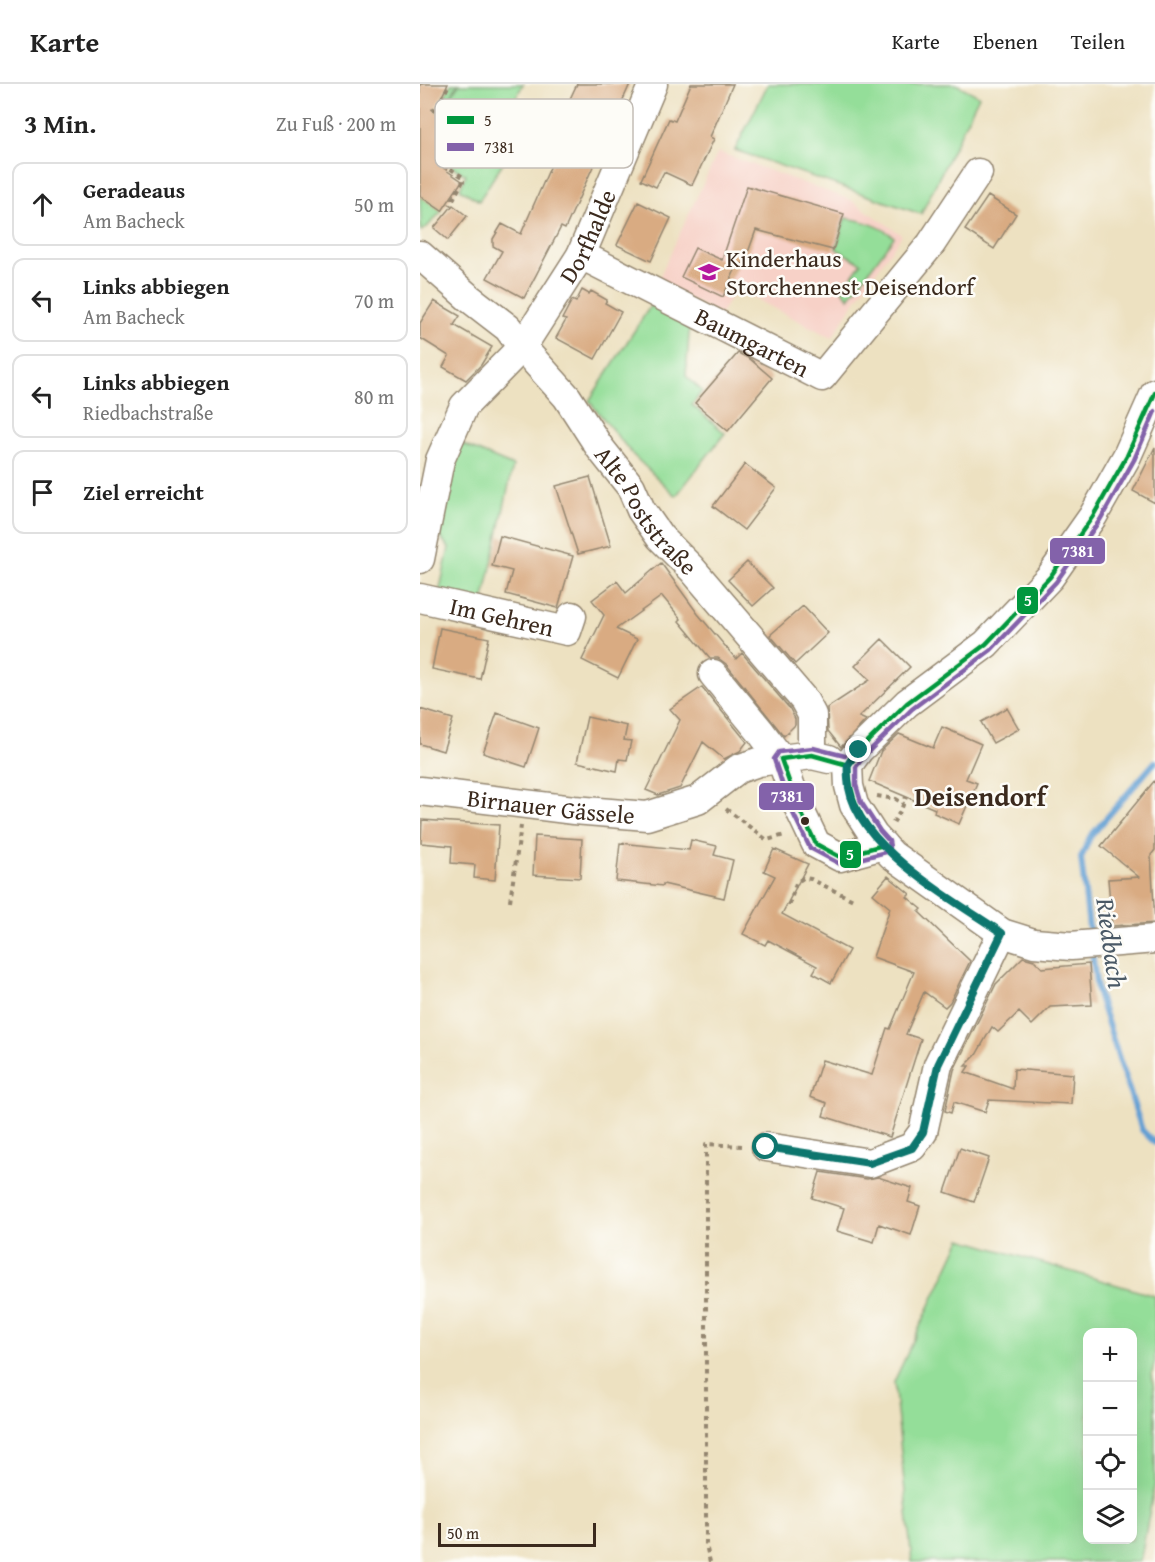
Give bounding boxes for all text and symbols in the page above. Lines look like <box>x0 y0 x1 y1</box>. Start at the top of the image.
text: Karte <box>30 21 99 62</box>
text: Karte <box>892 26 940 57</box>
text: Ebenen <box>973 26 1038 57</box>
text: Teilen <box>1071 26 1125 57</box>
legend <box>435 99 633 168</box>
text: 3 Min. <box>24 104 96 143</box>
text: 5 <box>484 108 492 132</box>
text: Zu Fuß · 200 m <box>276 109 396 138</box>
text: 7381 <box>484 135 515 159</box>
text: Geradeaus <box>83 174 185 206</box>
street label: Dorfhalde <box>550 184 624 290</box>
icon: ahead <box>26 188 59 221</box>
text: 50 m <box>354 190 394 219</box>
text: Am Bacheck <box>83 206 185 235</box>
place label: Kinderhaus Storchennest Deisendorf <box>726 241 976 304</box>
school or university icon: Kinderhaus Storchennest Deisendorf <box>697 260 721 284</box>
text: Links abbiegen <box>83 270 229 302</box>
icon: left <box>26 284 59 317</box>
text: 70 m <box>354 286 394 315</box>
street label: Baumgarten <box>689 298 816 386</box>
text: Am Bacheck <box>83 302 185 331</box>
text: Links abbiegen <box>83 366 229 398</box>
icon: left <box>26 380 59 413</box>
text: 80 m <box>354 382 394 411</box>
text: Riedbachstraße <box>83 398 213 427</box>
street label: Alte Poststraße <box>587 438 706 583</box>
icon: arrive <box>26 476 59 509</box>
text: Ziel erreicht <box>83 476 204 508</box>
line badge: 7381 <box>1049 537 1106 565</box>
text: 7381 <box>1061 539 1095 563</box>
line badge: 5 <box>1016 586 1039 615</box>
street label: Im Gehren <box>447 588 558 645</box>
text: 5 <box>1024 588 1032 612</box>
route end <box>845 736 871 762</box>
district label: Deisendorf <box>914 776 1049 816</box>
street label: Birnauer Gässele <box>465 779 636 832</box>
line badge: 7381 <box>758 782 815 811</box>
text: 7381 <box>770 784 804 808</box>
unlabelled marker <box>799 815 811 827</box>
line badge: 5 <box>839 840 862 869</box>
text: 5 <box>846 842 854 866</box>
water label: Riedbach <box>1086 894 1138 991</box>
route start <box>752 1133 778 1159</box>
map controls <box>1083 1328 1137 1544</box>
button: + <box>1083 1328 1137 1382</box>
button: − <box>1083 1382 1137 1436</box>
button: locate <box>1083 1436 1137 1490</box>
button: layers <box>1083 1490 1137 1544</box>
scale bar <box>438 1520 596 1548</box>
text: 50 m <box>447 1521 479 1545</box>

